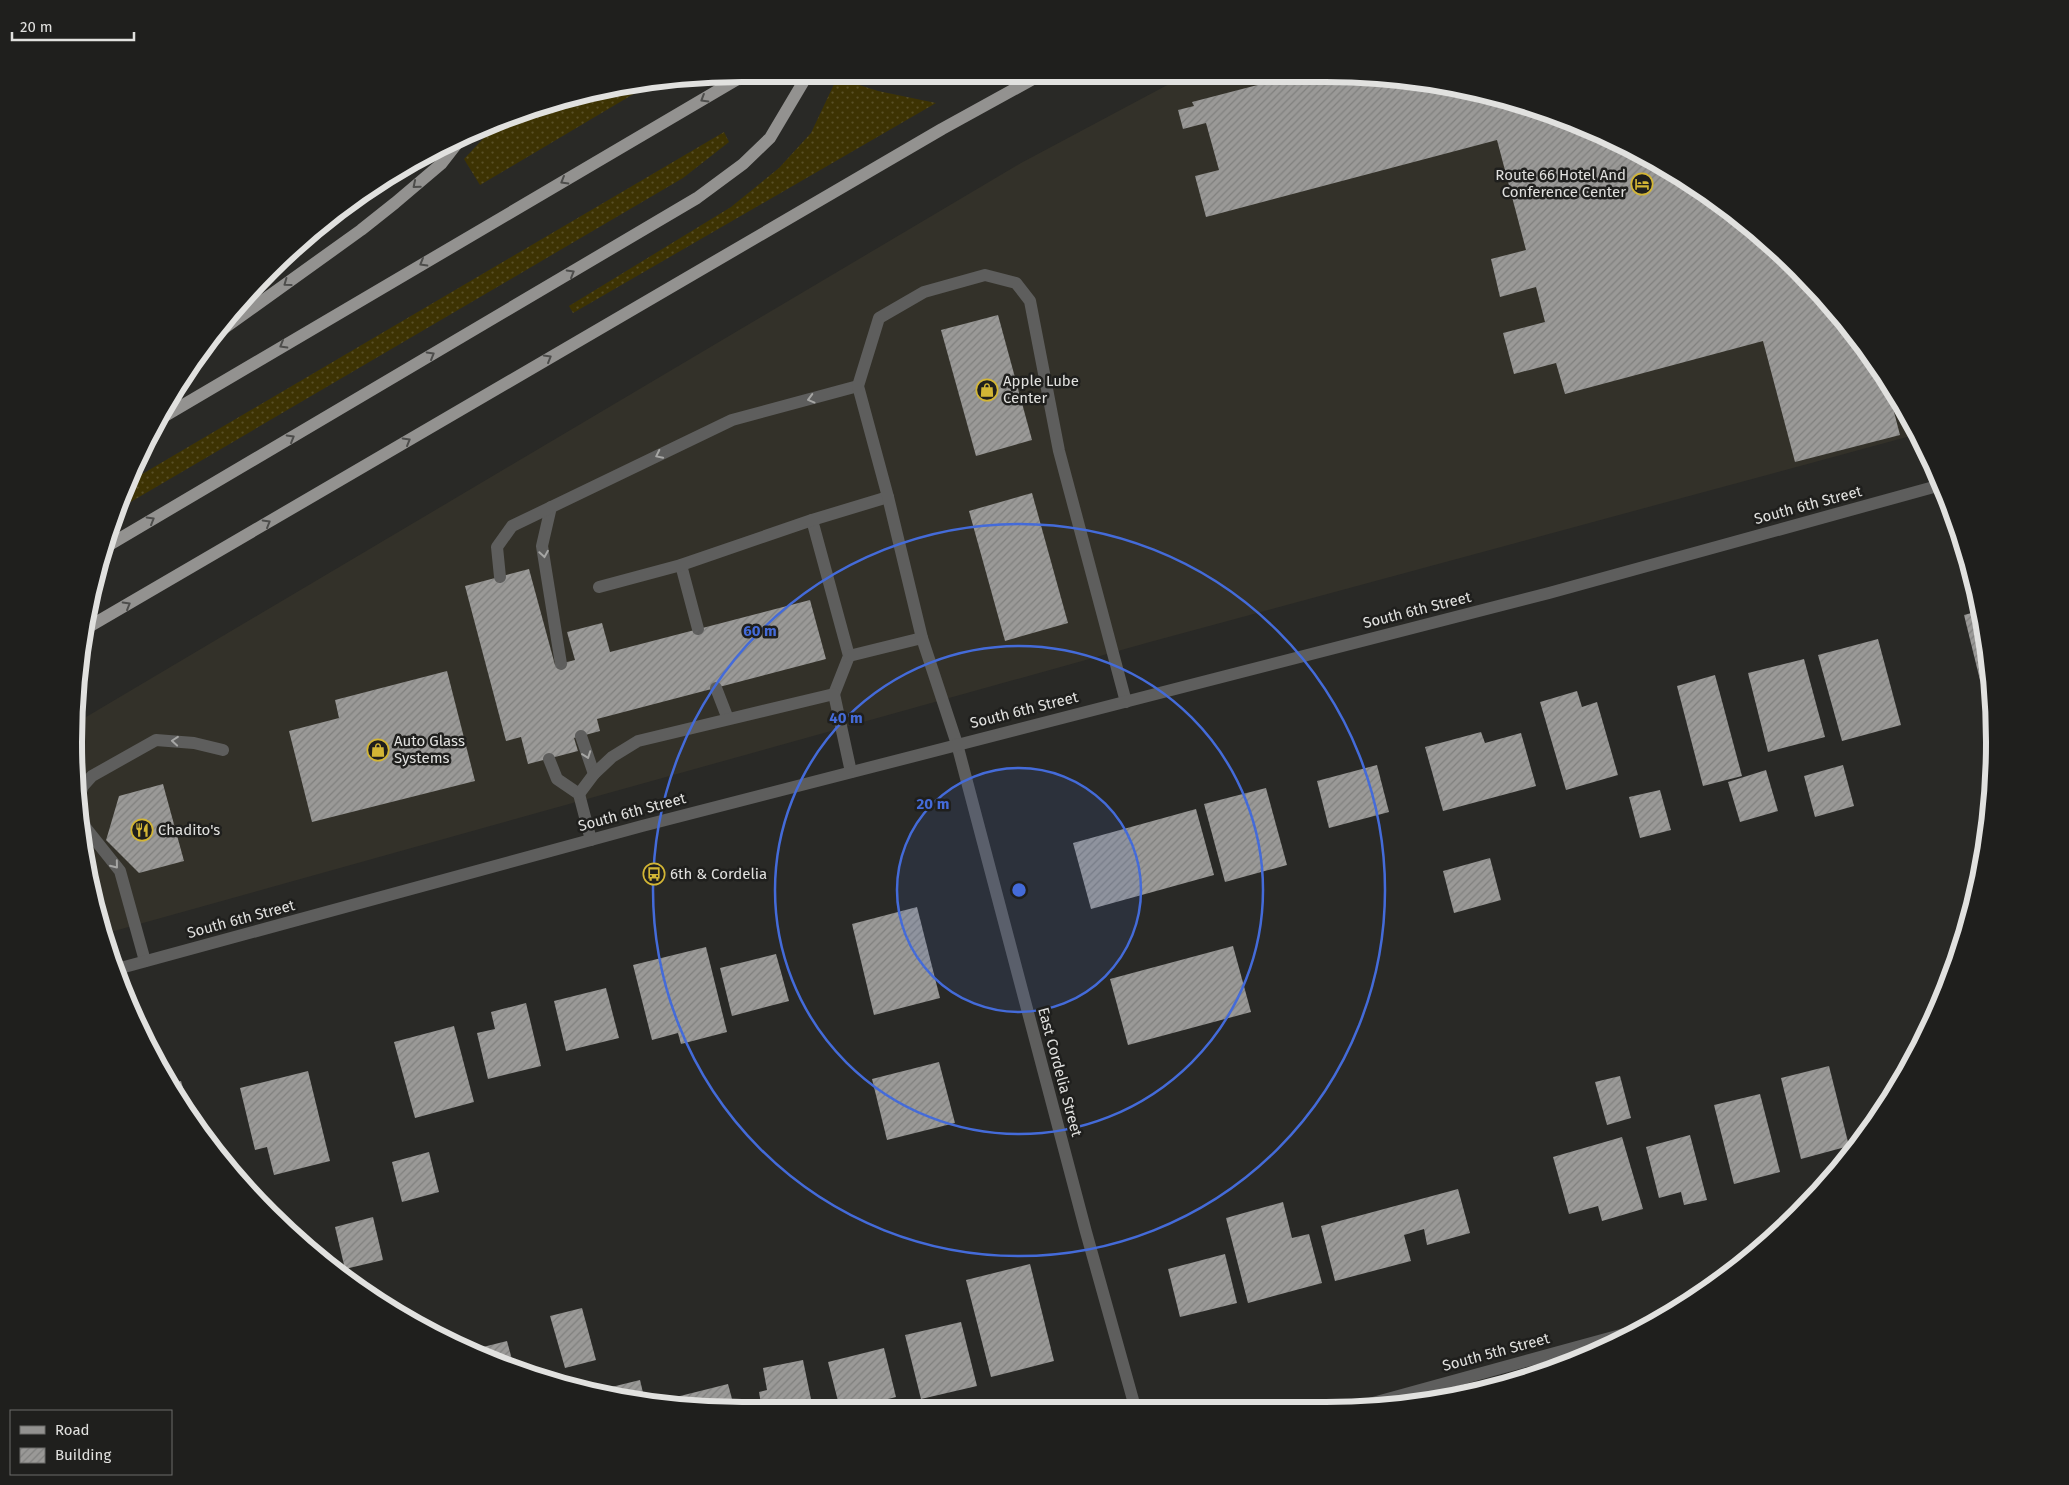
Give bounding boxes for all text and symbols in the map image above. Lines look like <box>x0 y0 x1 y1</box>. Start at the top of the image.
scale bar <box>12 10 135 42</box>
text: 20 m <box>20 18 53 36</box>
one-way arrow <box>700 92 709 102</box>
place label: Route 66 Hotel And Conference Center <box>1495 166 1626 201</box>
hotel icon: Route 66 Hotel And Conference Center <box>1630 172 1654 196</box>
one-way arrow <box>560 175 569 185</box>
one-way arrow <box>413 179 422 188</box>
one-way arrow <box>420 257 429 267</box>
one-way arrow <box>566 269 575 279</box>
one-way arrow <box>283 277 293 286</box>
one-way arrow <box>279 338 288 348</box>
one-way arrow <box>426 352 435 362</box>
one-way arrow <box>542 355 551 365</box>
place label: Apple Lube Center <box>1003 372 1079 407</box>
shop icon: Apple Lube Center <box>975 378 999 402</box>
one-way arrow <box>807 393 816 404</box>
one-way arrow <box>286 434 295 444</box>
one-way arrow <box>402 437 411 447</box>
one-way arrow <box>655 449 664 459</box>
street label: South 6th Street <box>1752 482 1864 528</box>
one-way arrow <box>146 517 155 527</box>
one-way arrow <box>262 519 271 529</box>
one-way arrow <box>538 550 548 559</box>
street label: South 6th Street <box>1361 588 1473 632</box>
one-way arrow <box>121 601 130 611</box>
text: 60 m <box>743 622 777 640</box>
street label: South 6th Street <box>968 688 1080 732</box>
text: 40 m <box>829 709 863 727</box>
place label: Auto Glass Systems <box>394 732 465 767</box>
one-way arrow <box>171 736 179 747</box>
shop icon: Auto Glass Systems <box>366 738 390 762</box>
one-way arrow <box>582 750 592 759</box>
street label: South 6th Street <box>576 789 688 835</box>
text: 20 m <box>917 795 949 813</box>
restaurant icon: Chadito's <box>130 818 154 842</box>
place label: Chadito's <box>158 821 220 839</box>
one-way arrow <box>109 859 118 869</box>
bus stop icon: 6th & Cordelia <box>642 862 666 886</box>
place label: 6th & Cordelia <box>670 865 767 883</box>
centre of rings <box>1010 881 1028 899</box>
street label: South 6th Street <box>185 896 297 942</box>
street label: East Cordelia Street <box>1034 1005 1086 1139</box>
street label: South 5th Street <box>1440 1329 1552 1375</box>
legend <box>10 1410 172 1475</box>
text: Road <box>55 1421 90 1439</box>
text: Building <box>55 1446 111 1464</box>

